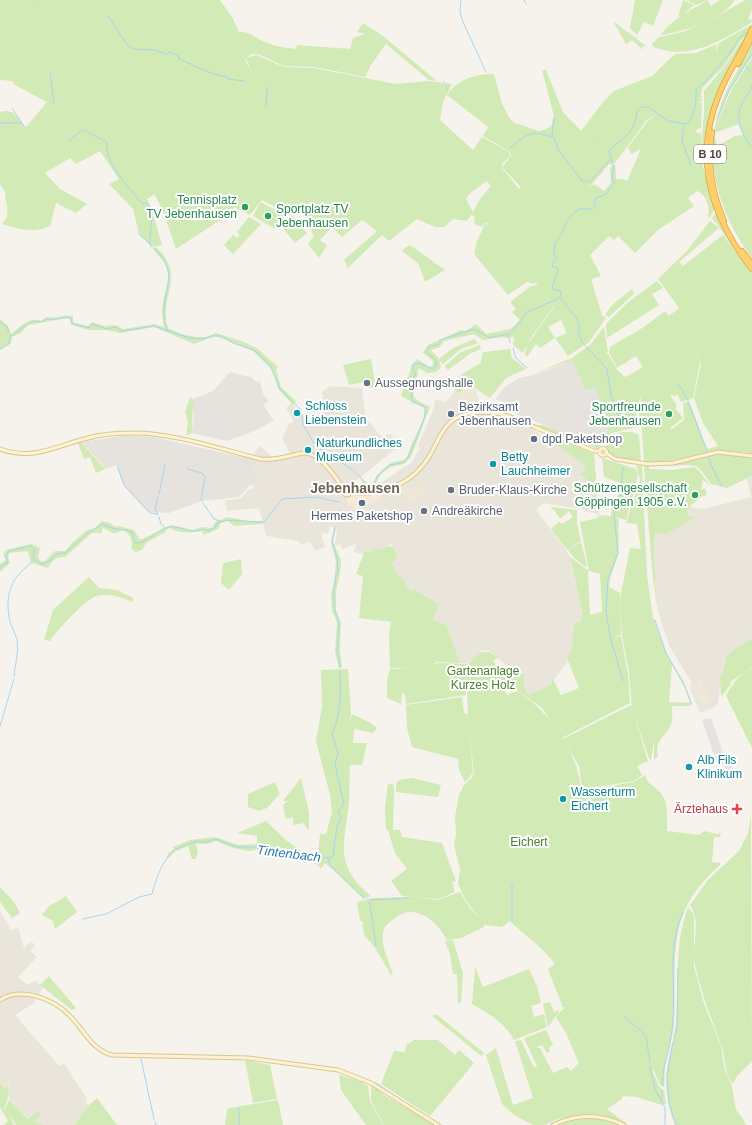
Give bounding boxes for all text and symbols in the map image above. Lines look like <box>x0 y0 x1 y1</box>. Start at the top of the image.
road number: B 10 <box>694 145 726 163</box>
place label: Tennisplatz TV Jebenhausen <box>146 193 237 221</box>
marker: Tennisplatz TV Jebenhausen <box>240 202 250 212</box>
place label: Sportplatz TV Jebenhausen <box>276 202 348 230</box>
marker: Sportplatz TV Jebenhausen <box>263 211 273 221</box>
place label: Aussegnungshalle <box>375 376 473 390</box>
marker: Aussegnungshalle <box>362 378 372 388</box>
place label: Schloss Liebenstein <box>305 399 366 427</box>
place label: Bezirksamt Jebenhausen <box>459 400 531 428</box>
place label: Sportfreunde Jebenhausen <box>589 400 661 428</box>
marker: Schloss Liebenstein <box>292 408 302 418</box>
marker: Bezirksamt Jebenhausen <box>446 409 456 419</box>
marker: Sportfreunde Jebenhausen <box>664 409 674 419</box>
place label: dpd Paketshop <box>542 432 622 446</box>
marker: dpd Paketshop <box>529 434 539 444</box>
place label: Naturkundliches Museum <box>316 436 402 464</box>
marker: Naturkundliches Museum <box>303 445 313 455</box>
place label: Betty Lauchheimer <box>501 450 570 478</box>
marker: Betty Lauchheimer <box>488 459 498 469</box>
district label: Jebenhausen <box>310 480 400 496</box>
place label: Schützengesellschaft Göppingen 1905 e.V. <box>574 481 688 509</box>
place label: Bruder-Klaus-Kirche <box>459 483 567 497</box>
marker: Bruder-Klaus-Kirche <box>446 485 456 495</box>
marker: Schützengesellschaft Göppingen 1905 e.V. <box>690 490 700 500</box>
marker: Hermes Paketshop <box>357 498 367 508</box>
place label: Andreäkirche <box>432 504 503 518</box>
marker: Andreäkirche <box>419 506 429 516</box>
place label: Hermes Paketshop <box>311 509 413 523</box>
park label: Gartenanlage Kurzes Holz <box>447 664 520 692</box>
place label: Alb Fils Klinikum <box>697 753 742 781</box>
marker: Alb Fils Klinikum <box>684 762 694 772</box>
place label: Wasserturm Eichert <box>571 785 635 813</box>
marker: Wasserturm Eichert <box>558 794 568 804</box>
place label: Ärztehaus <box>674 802 728 816</box>
marker: Ärztehaus <box>731 803 743 815</box>
park label: Eichert <box>510 835 548 849</box>
water label: Tintenbach <box>256 842 322 865</box>

